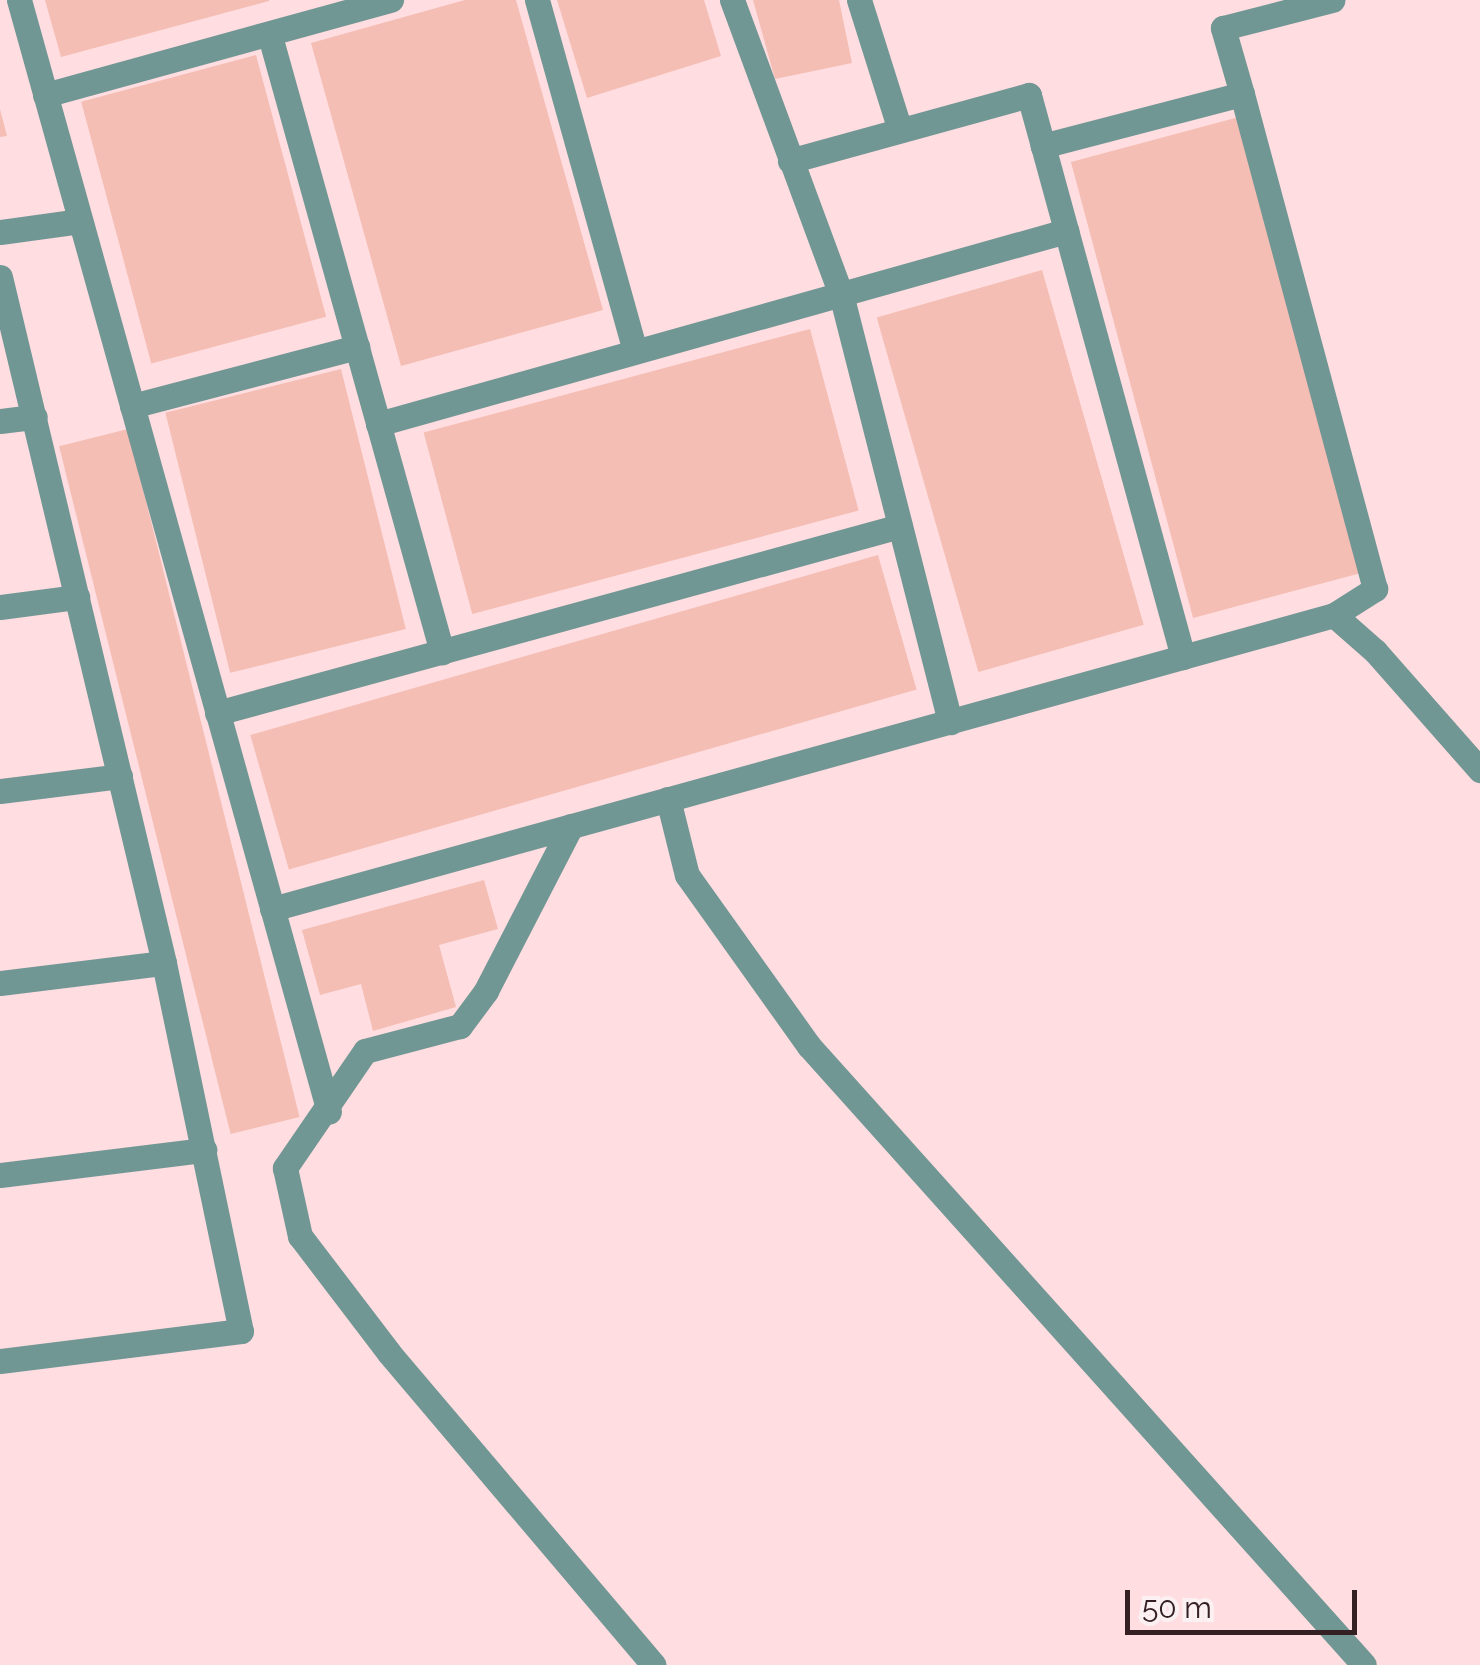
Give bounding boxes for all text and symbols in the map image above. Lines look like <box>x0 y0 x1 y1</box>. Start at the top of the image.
scale bar <box>1130 1570 1362 1632</box>
text: 50 m <box>1142 1590 1212 1625</box>

